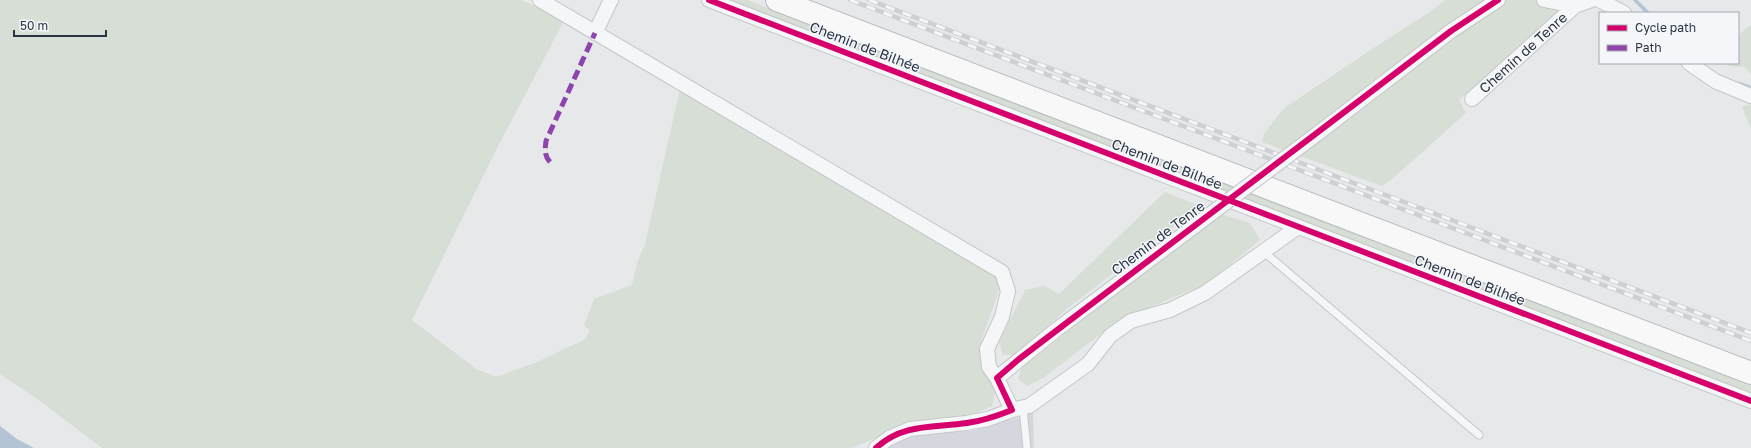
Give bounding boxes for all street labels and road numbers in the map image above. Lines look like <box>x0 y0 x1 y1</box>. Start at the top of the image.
street label: Chemin de Tenre <box>1475 8 1570 96</box>
street label: Chemin de Bilhée <box>807 18 923 75</box>
street label: Chemin de Bilhée <box>1109 135 1225 192</box>
street label: Chemin de Tenre <box>1108 197 1208 278</box>
street label: Chemin de Bilhée <box>1412 251 1528 308</box>

